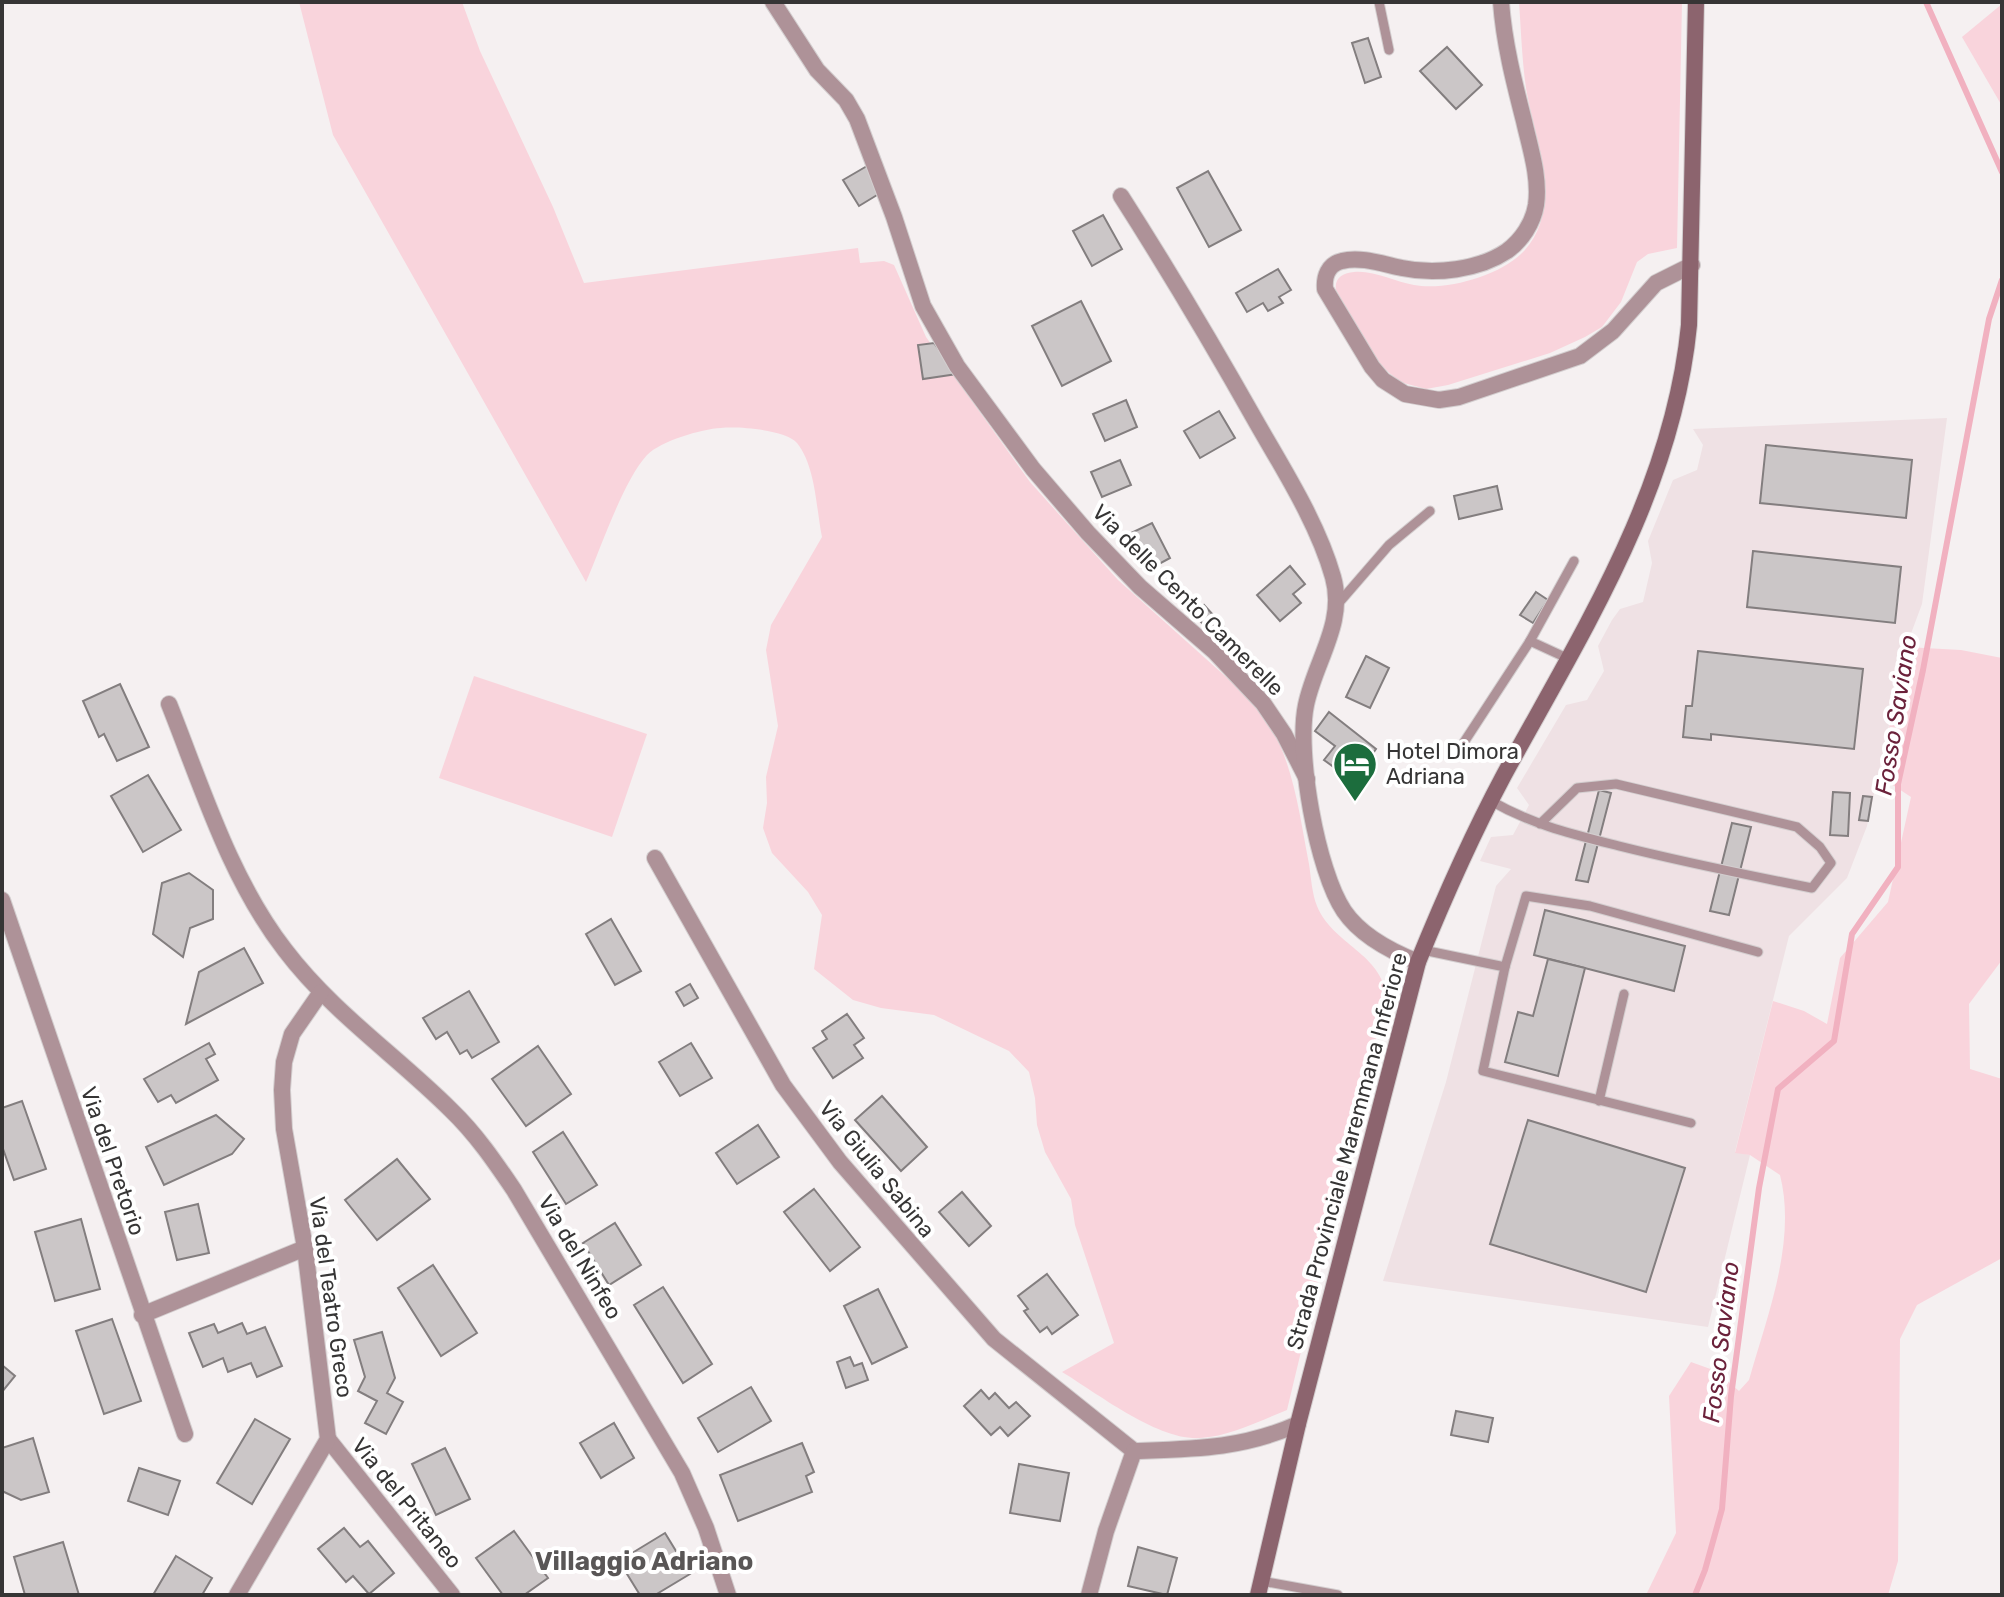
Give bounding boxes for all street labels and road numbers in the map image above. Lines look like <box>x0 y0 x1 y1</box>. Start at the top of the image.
street label: Via delle Cento Camerelle <box>1087 499 1289 701</box>
street label: Strada Provinciale Maremmana Inferiore <box>1281 950 1413 1352</box>
street label: Via del Pretorio <box>75 1083 151 1239</box>
street label: Via Giulia Sabina <box>813 1095 941 1243</box>
street label: Via del Ninfeo <box>532 1190 628 1324</box>
street label: Via del Teatro Greco <box>304 1195 358 1399</box>
street label: Via del Pritaneo <box>346 1432 468 1574</box>

